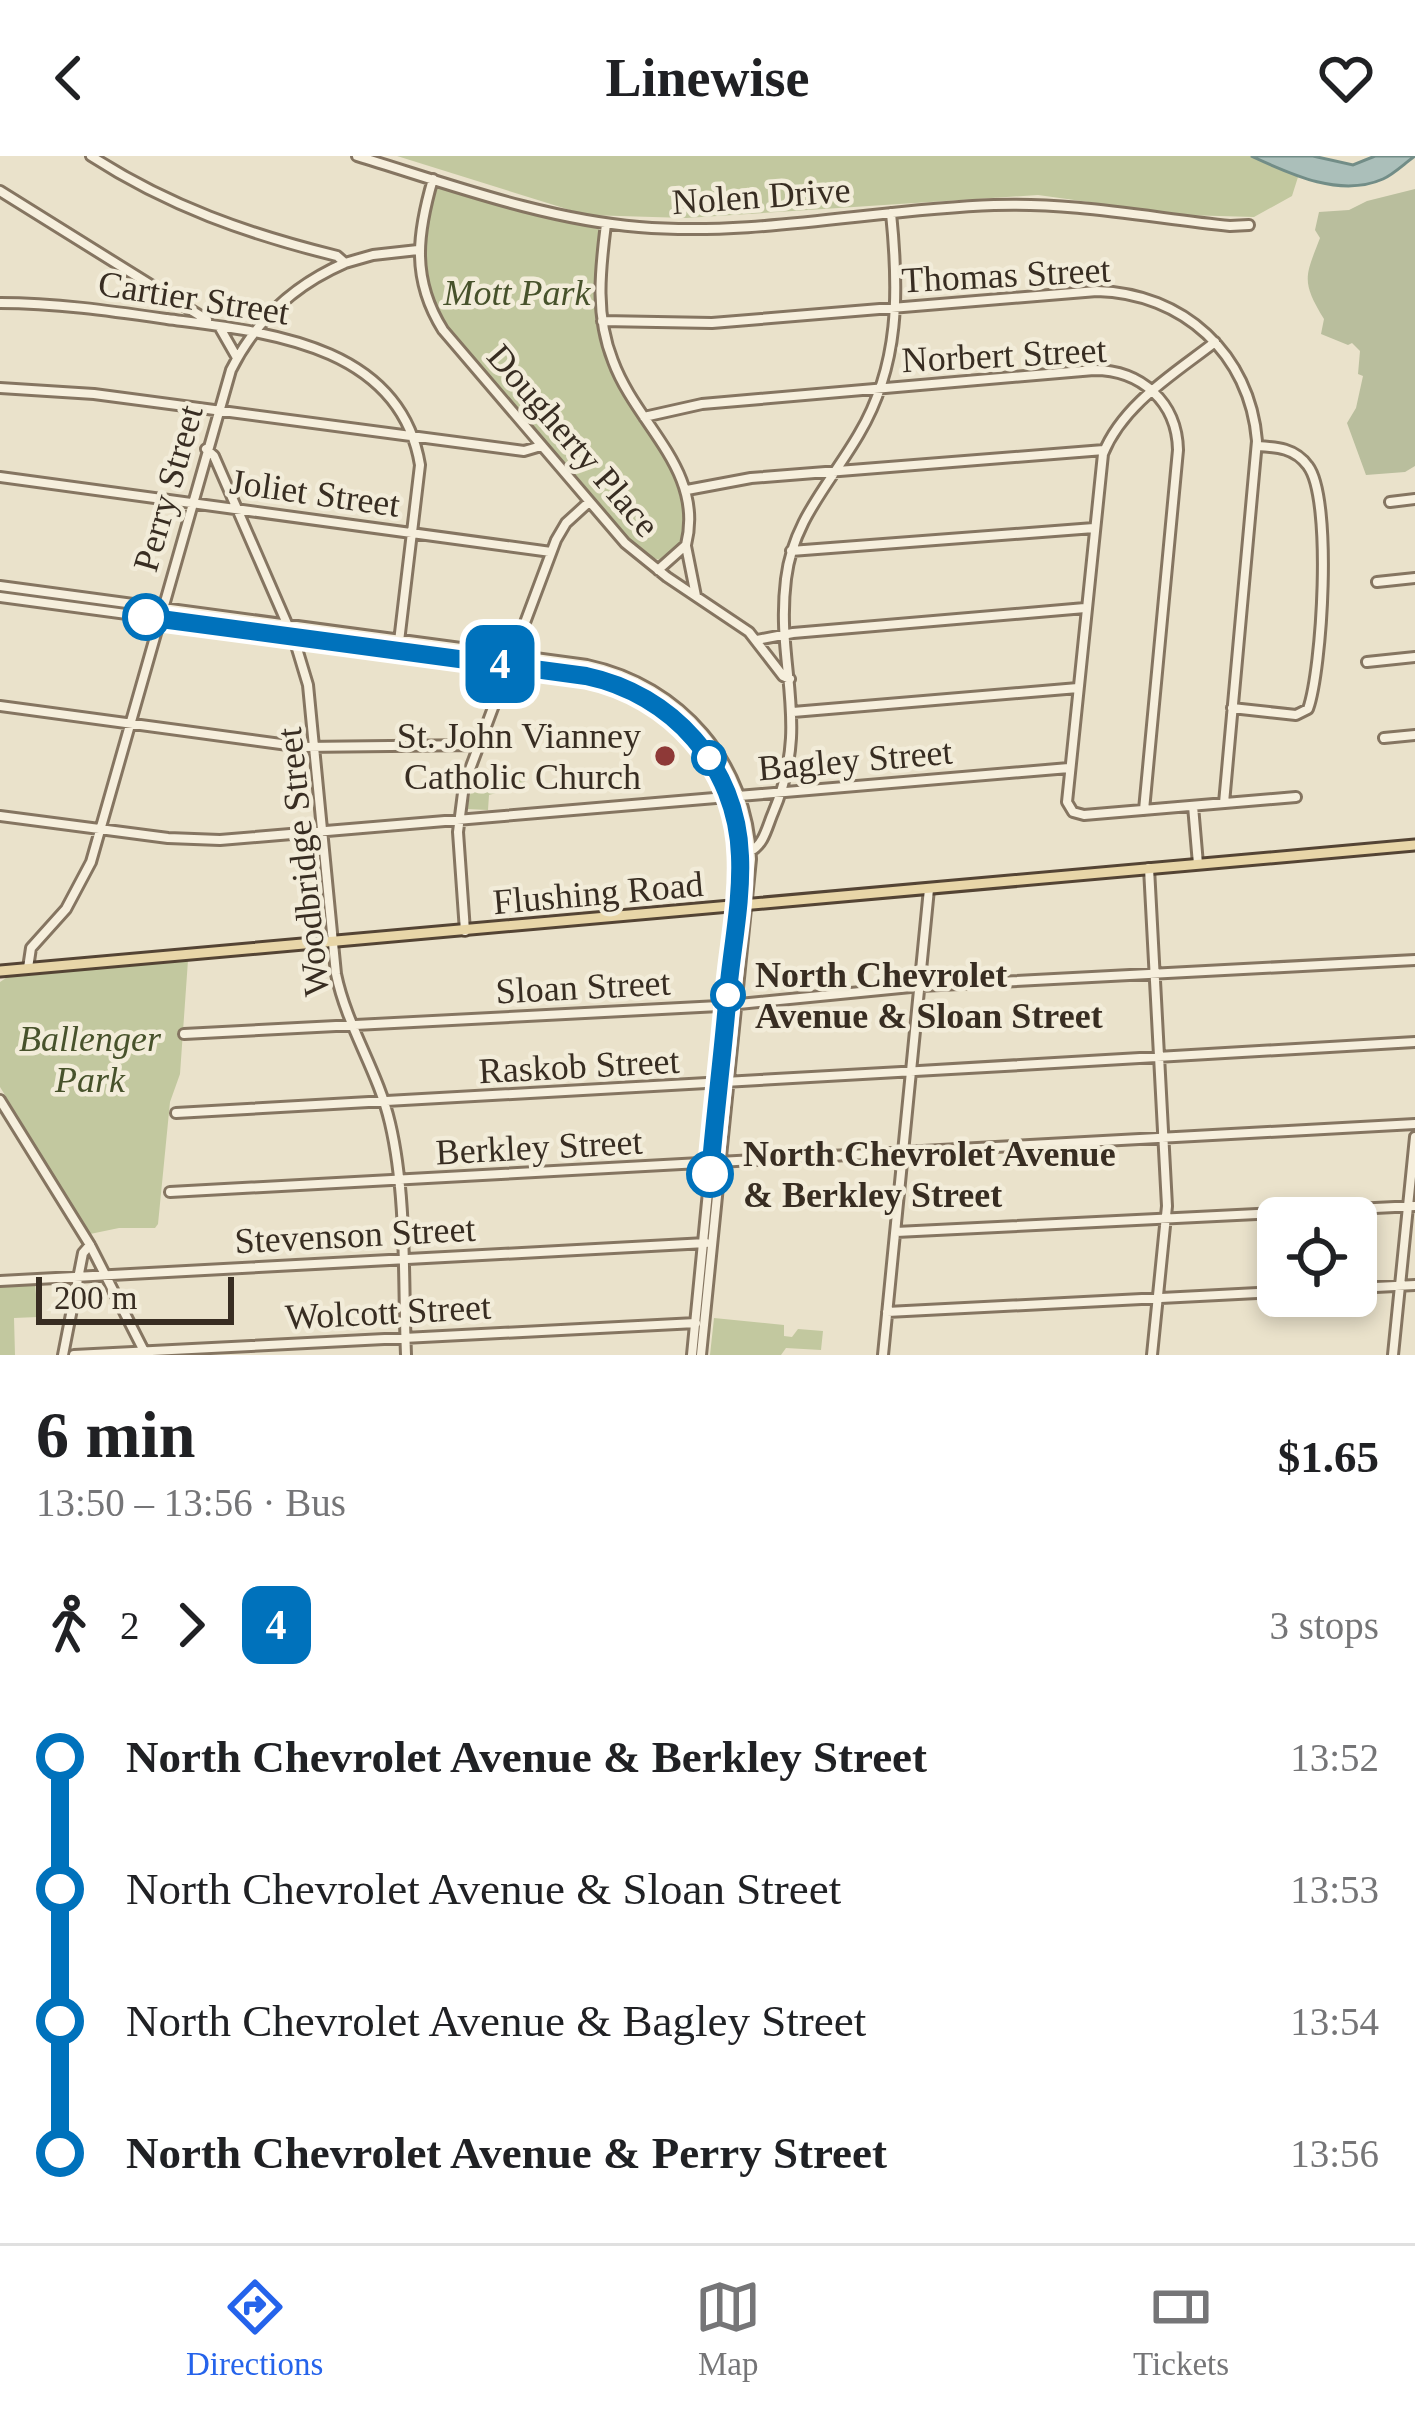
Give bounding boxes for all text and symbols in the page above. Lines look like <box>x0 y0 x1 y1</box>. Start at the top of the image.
icon: back <box>36 45 102 111</box>
icon: heart <box>1313 45 1379 111</box>
text: Linewise <box>605 48 810 108</box>
street label: Nolen Drive <box>670 170 852 222</box>
street label: Thomas Street <box>901 250 1111 300</box>
street label: Cartier Street <box>95 263 292 333</box>
park label: Mott Park <box>443 273 592 313</box>
street label: Norbert Street <box>901 330 1107 380</box>
street label: Dougherty Place <box>479 337 667 545</box>
street label: Perry Street <box>125 401 211 576</box>
street label: Joliet Street <box>227 461 402 525</box>
unlabelled marker <box>124 595 168 639</box>
line badge: 4 <box>461 625 539 703</box>
text: 4 <box>490 641 511 687</box>
place label: St. John Vianney Catholic Church <box>397 716 641 797</box>
street label: Woodbridge Street <box>269 726 337 998</box>
street label: Bagley Street <box>756 732 954 788</box>
unlabelled marker <box>693 742 725 774</box>
marker: St. John Vianney Catholic Church <box>652 743 678 769</box>
street label: Flushing Road <box>491 864 705 922</box>
place label: North Chevrolet Avenue & Sloan Street <box>755 955 1103 1036</box>
street label: Sloan Street <box>495 962 671 1012</box>
marker: North Chevrolet Avenue & Sloan Street <box>712 979 744 1011</box>
park label: Ballenger Park <box>19 1019 162 1100</box>
street label: Raskob Street <box>478 1041 680 1091</box>
street label: Berkley Street <box>435 1122 643 1172</box>
place label: North Chevrolet Avenue & Berkley Street <box>743 1134 1116 1215</box>
marker: North Chevrolet Avenue & Berkley Street <box>688 1152 732 1196</box>
map controls <box>1257 1197 1377 1317</box>
button: locate <box>1257 1197 1377 1317</box>
street label: Stevenson Street <box>234 1209 476 1261</box>
scale bar <box>36 1271 234 1324</box>
text: 200 m <box>54 1280 137 1316</box>
street label: Wolcott Street <box>284 1287 492 1337</box>
text: 6 min <box>36 1398 196 1471</box>
text: $1.65 <box>1278 1432 1379 1482</box>
text: 13:50 – 13:56 · Bus <box>36 1481 346 1524</box>
icon: walk <box>36 1592 102 1658</box>
icon: forward <box>158 1592 224 1658</box>
text: 4 <box>266 1602 287 1648</box>
text: 2 <box>120 1604 140 1647</box>
text: 3 stops <box>1270 1604 1379 1647</box>
text: North Chevrolet Avenue & Berkley Street <box>126 1732 927 1782</box>
text: 13:52 <box>1290 1736 1379 1779</box>
text: North Chevrolet Avenue & Sloan Street <box>126 1864 841 1914</box>
text: 13:53 <box>1290 1868 1379 1911</box>
text: North Chevrolet Avenue & Bagley Street <box>126 1996 866 2046</box>
text: 13:54 <box>1290 2000 1379 2043</box>
text: North Chevrolet Avenue & Perry Street <box>126 2128 887 2178</box>
text: 13:56 <box>1290 2132 1379 2175</box>
tab: Directions <box>186 2274 323 2383</box>
tab: Map <box>695 2274 761 2383</box>
tab: Tickets <box>1133 2274 1229 2383</box>

